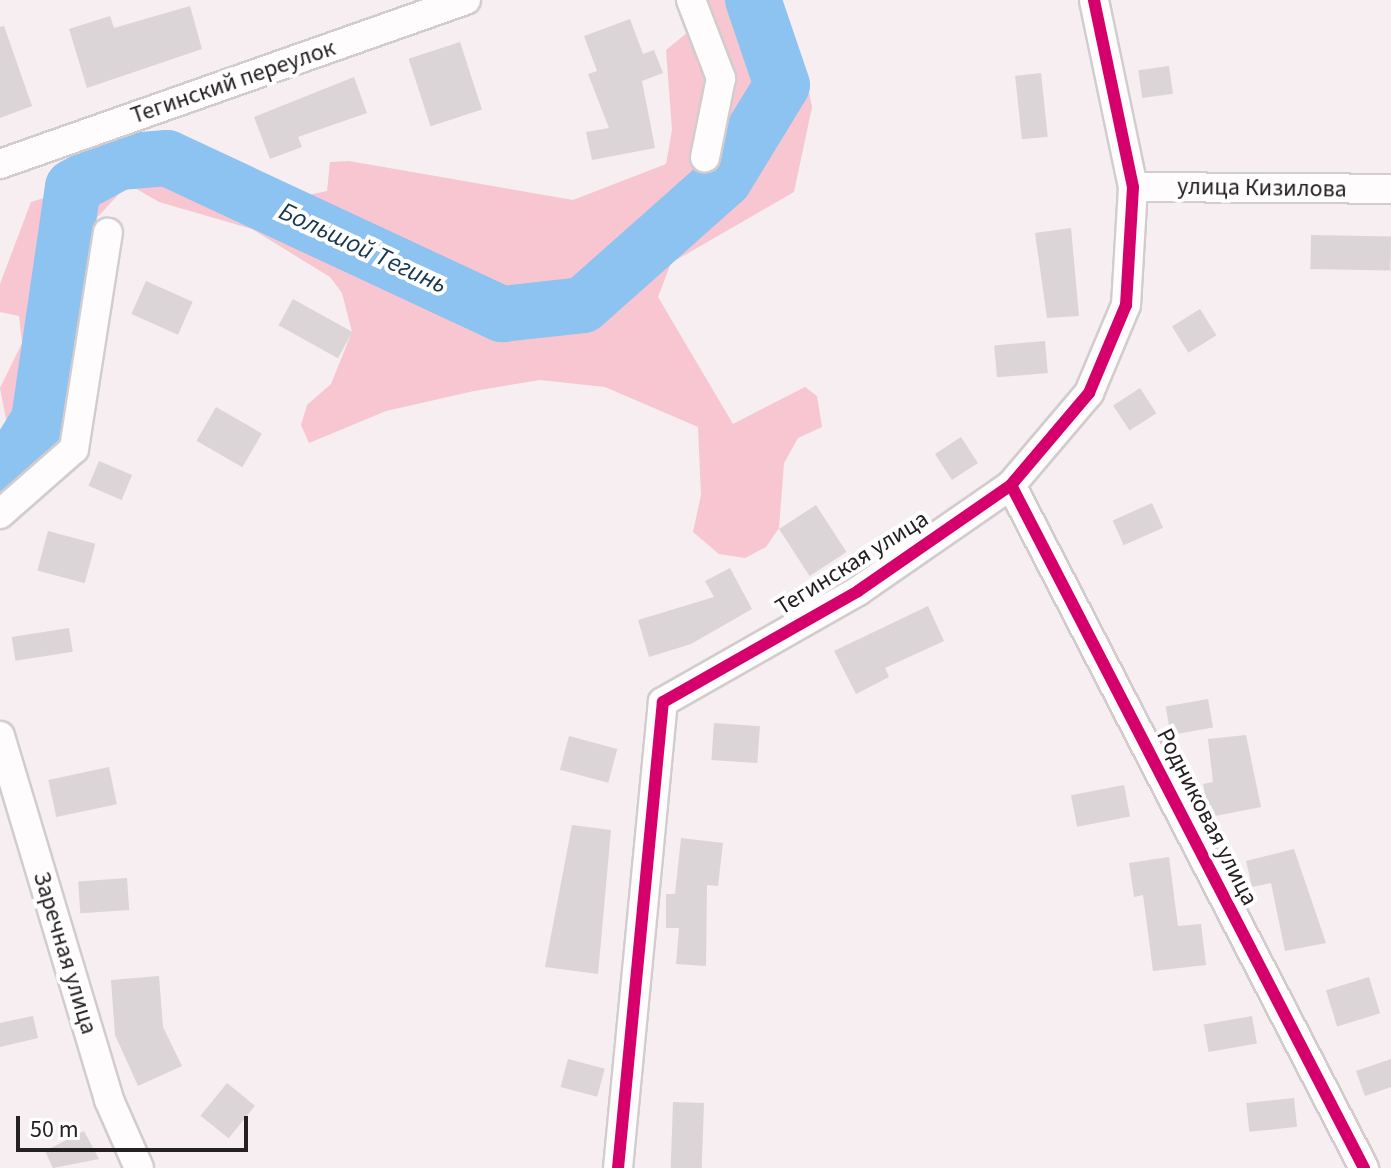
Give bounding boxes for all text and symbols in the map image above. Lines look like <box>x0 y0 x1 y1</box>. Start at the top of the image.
street label: Тегинский переулок <box>127 34 339 130</box>
street label: улица Кизилова <box>1177 172 1347 204</box>
water label: Большой Тегинь <box>274 196 452 300</box>
street label: Тегинская улица <box>770 504 934 622</box>
street label: Родниковая улица <box>1150 724 1264 910</box>
street label: Заречная улица <box>27 868 103 1038</box>
scale bar <box>20 1100 252 1150</box>
text: 50 m <box>30 1112 79 1147</box>

